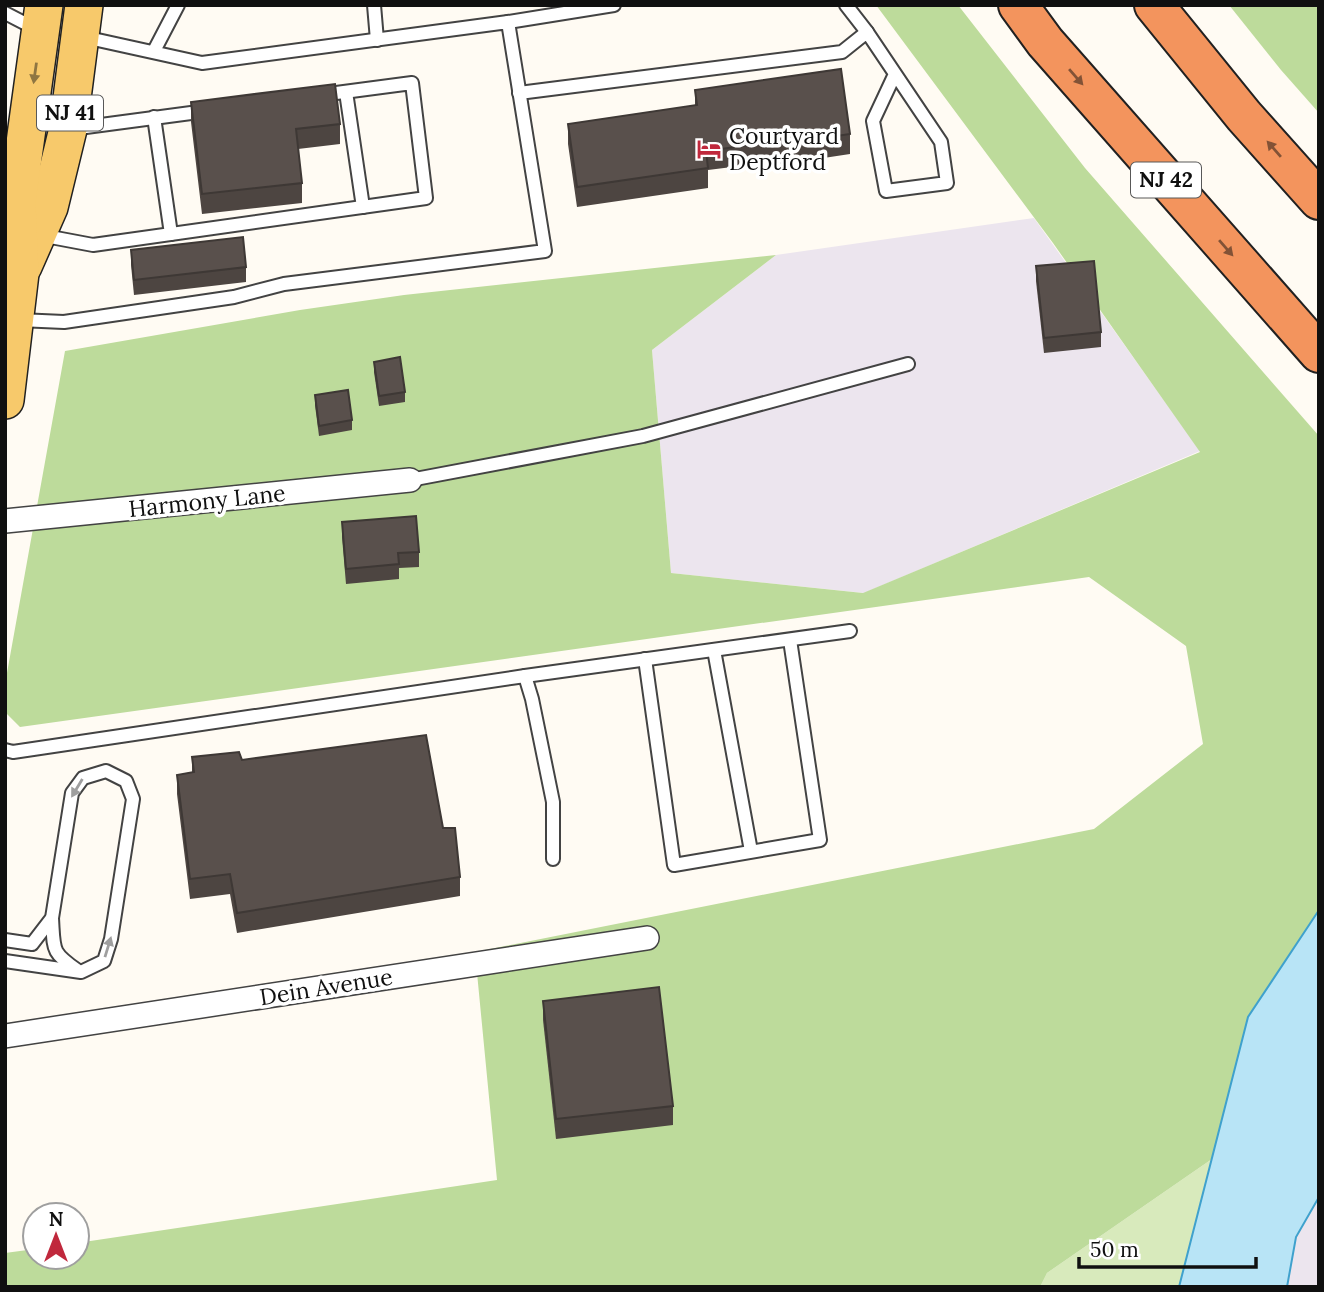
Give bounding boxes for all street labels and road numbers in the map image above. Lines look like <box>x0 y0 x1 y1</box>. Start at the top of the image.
road number: NJ 41 <box>37 96 103 130</box>
road number: NJ 42 <box>1131 162 1201 198</box>
street label: Harmony Lane <box>127 478 287 523</box>
street label: Dein Avenue <box>257 962 394 1011</box>

